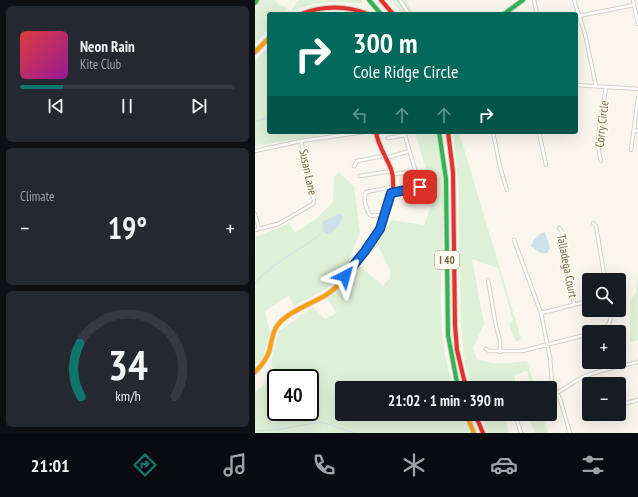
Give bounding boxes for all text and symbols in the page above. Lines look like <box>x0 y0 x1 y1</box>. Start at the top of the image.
text: 300 m <box>353 24 417 61</box>
icon: right <box>287 28 339 80</box>
text: Neon Rain <box>80 37 135 56</box>
text: Kite Club <box>80 56 121 73</box>
text: Cole Ridge Circle <box>353 60 458 83</box>
icon: previous <box>45 95 67 117</box>
icon: pause <box>116 95 138 117</box>
icon: next <box>188 95 210 117</box>
street label: Corry Circle <box>592 100 611 148</box>
icon: left <box>349 104 371 126</box>
icon: ahead <box>391 104 413 126</box>
icon: ahead <box>433 104 455 126</box>
icon: right <box>475 104 497 126</box>
street label: Susan Lane <box>296 147 321 196</box>
pin <box>403 170 437 204</box>
icon: arrive <box>409 176 431 198</box>
text: Climate <box>20 188 54 205</box>
text: 19° <box>108 208 147 247</box>
text: − <box>20 214 29 242</box>
text: + <box>226 214 235 242</box>
street label: Talladega Court <box>554 233 581 300</box>
road number: I 40 <box>435 251 459 269</box>
position arrow <box>324 255 366 297</box>
map controls <box>582 273 626 421</box>
button: search <box>582 273 626 317</box>
button: + <box>582 325 626 369</box>
text: 34 <box>108 338 147 391</box>
speed limit sign: 40 <box>267 369 319 421</box>
button: − <box>582 377 626 421</box>
text: km/h <box>115 385 140 404</box>
text: 21:02 · 1 min · 390 m <box>388 391 504 410</box>
icon: directions <box>131 451 159 479</box>
icon: music <box>221 451 249 479</box>
icon: phone <box>310 451 338 479</box>
icon: climate <box>400 451 428 479</box>
icon: car <box>490 451 518 479</box>
icon: filters <box>579 451 607 479</box>
text: 21:01 <box>31 454 70 477</box>

